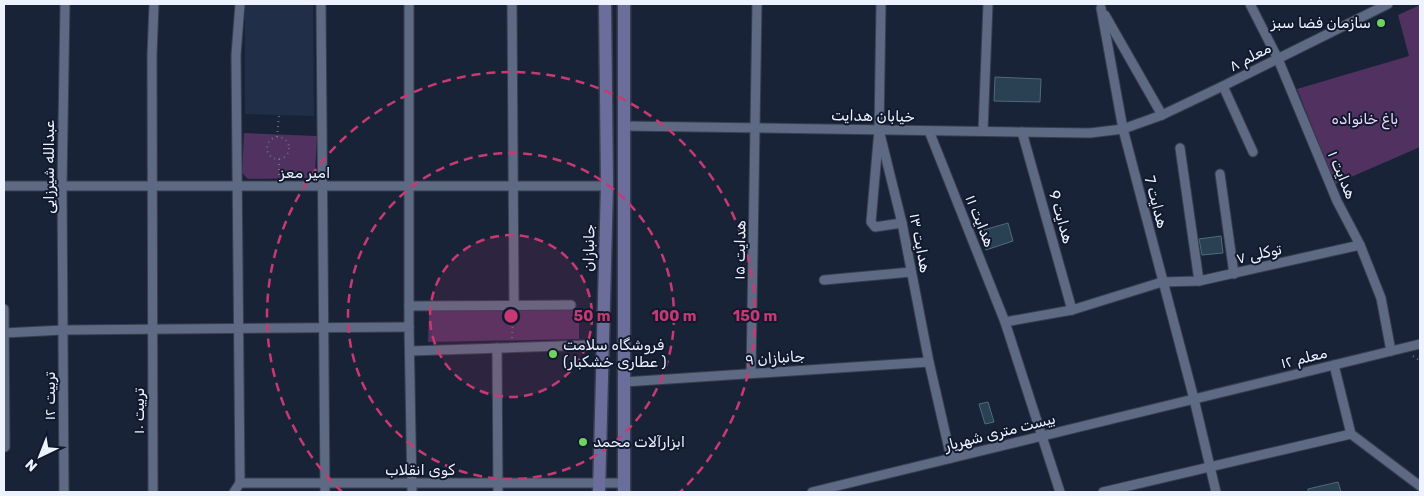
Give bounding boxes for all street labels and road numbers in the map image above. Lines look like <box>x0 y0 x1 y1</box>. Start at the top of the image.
street label: معلم ۸ <box>1226 39 1275 76</box>
street label: خیابان هدایت <box>831 106 915 126</box>
street label: عبدالله شیرزایی <box>40 120 58 214</box>
street label: هدایت ۱ <box>1324 148 1360 202</box>
street label: امیر معز <box>279 164 330 182</box>
street label: هدایت 7 <box>1140 174 1172 230</box>
street label: هدایت 9 <box>1045 188 1077 246</box>
street label: هدایت ۱۱ <box>961 192 999 250</box>
street label: هدایت ۱۳ <box>905 212 935 274</box>
street label: هدایت ۱۵ <box>730 220 750 280</box>
street label: جانبازان <box>580 224 598 272</box>
street label: توکلی ۷ <box>1234 240 1284 268</box>
street label: معلم ۱۲ <box>1279 344 1329 373</box>
street label: جانبازان ۹ <box>745 347 805 369</box>
street label: تربیت ۱۲ <box>41 371 59 421</box>
street label: تربیت ۱۰ <box>130 388 148 434</box>
street label: بیست متری شهریار <box>942 409 1057 455</box>
street label: کوی انقلاب <box>385 461 455 479</box>

